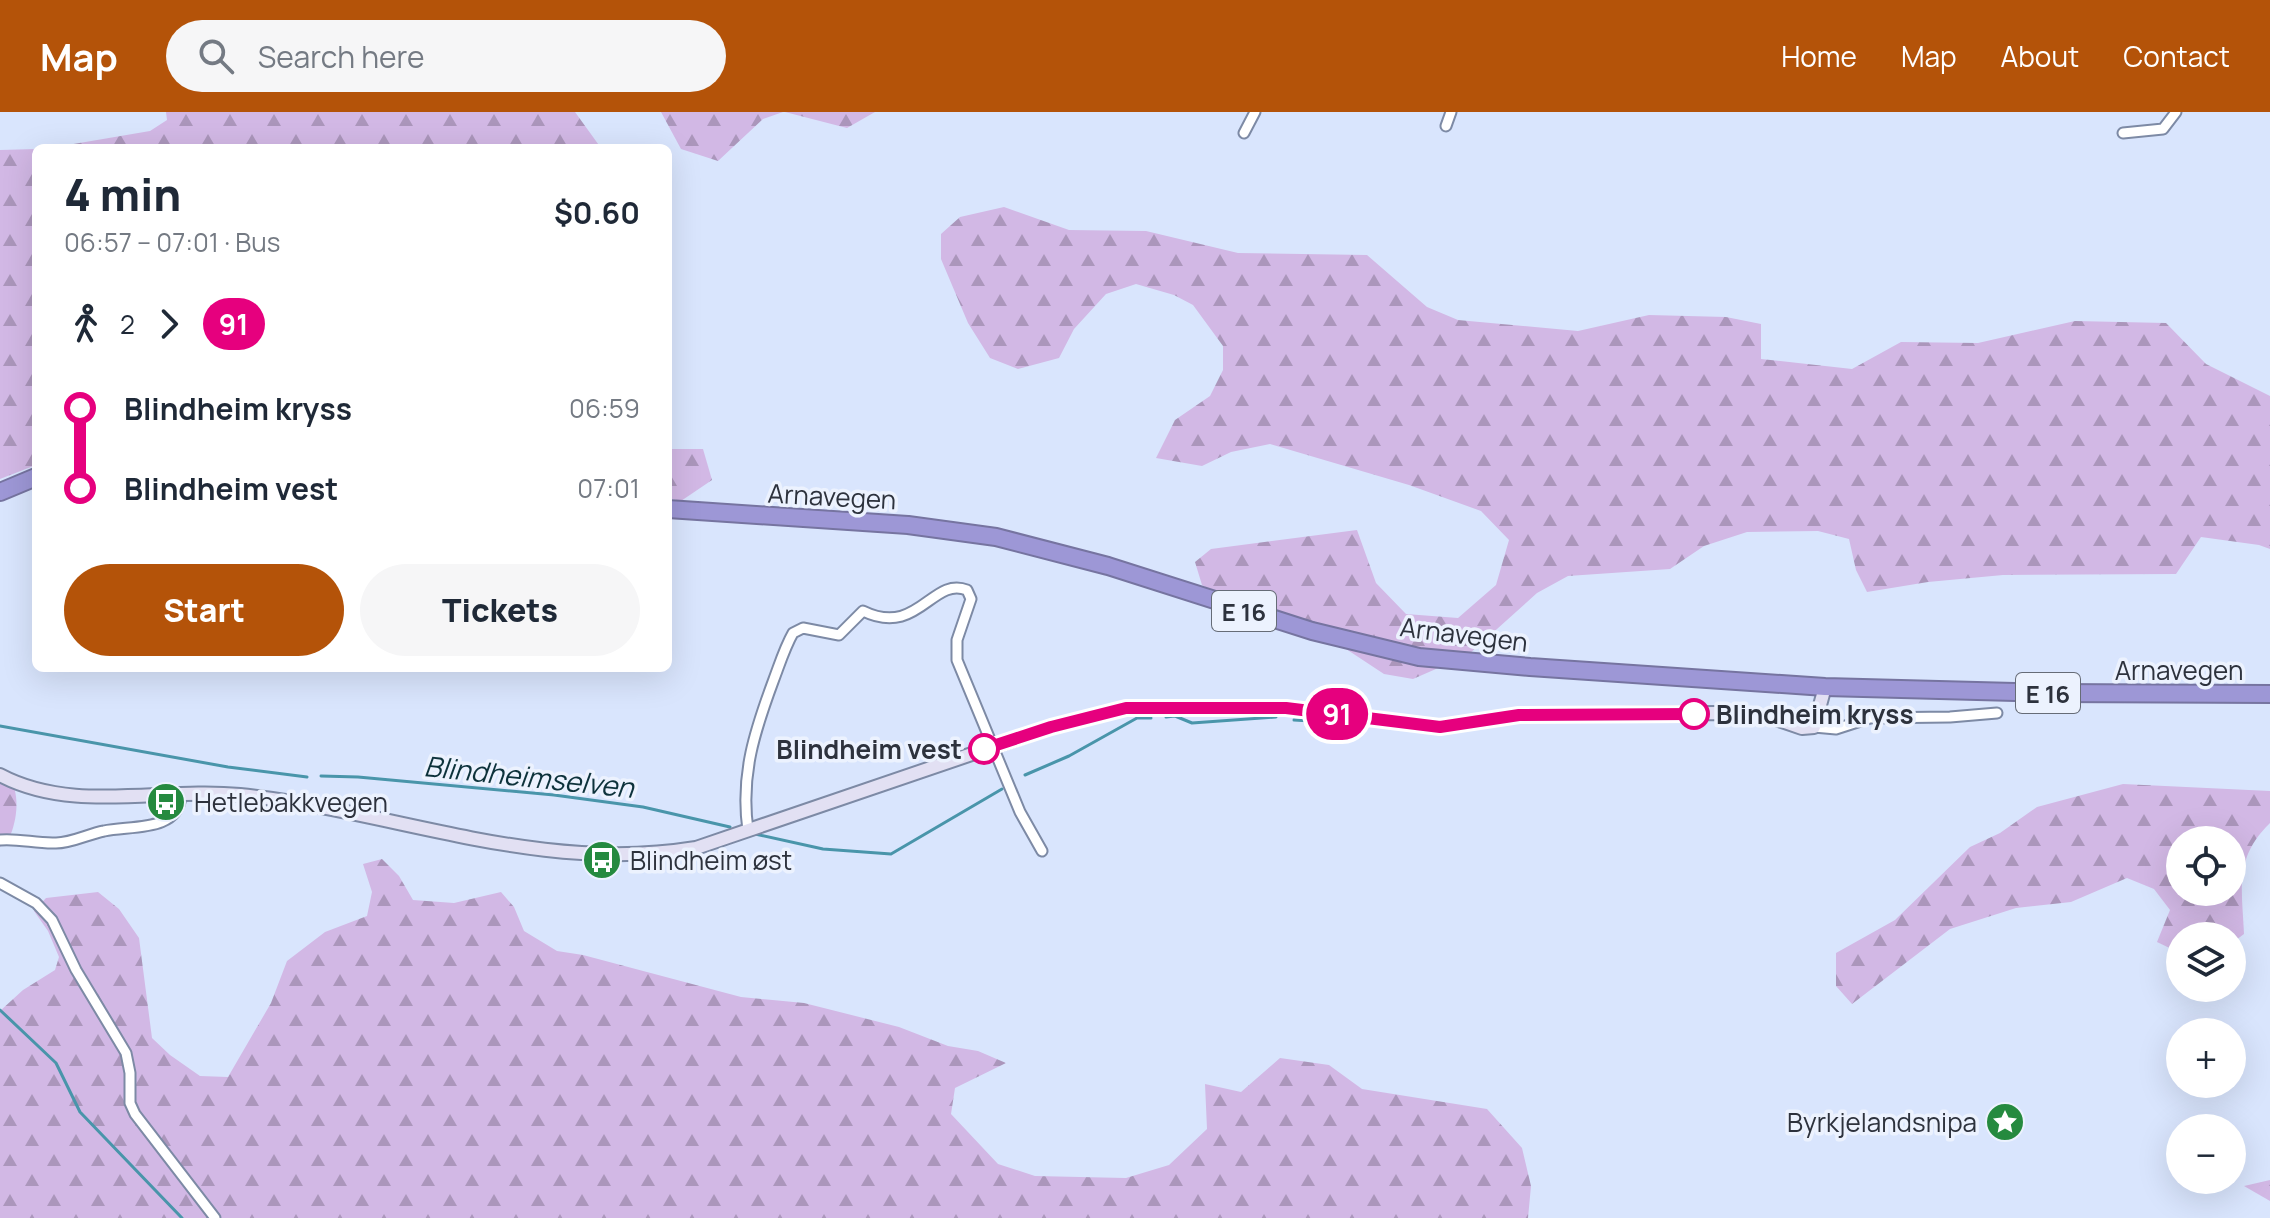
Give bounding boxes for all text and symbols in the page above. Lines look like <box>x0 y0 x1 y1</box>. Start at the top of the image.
search box <box>166 20 726 92</box>
text: Map <box>40 30 118 82</box>
icon: search <box>194 34 238 78</box>
text: Search here <box>258 36 425 77</box>
text: Home <box>1781 37 1857 75</box>
text: Map <box>1901 37 1957 75</box>
text: About <box>2001 37 2079 75</box>
text: Contact <box>2123 37 2230 75</box>
text: 4 min <box>64 164 181 224</box>
text: $0.60 <box>554 192 640 233</box>
text: 06:57 – 07:01 · Bus <box>64 224 280 260</box>
icon: walk <box>64 302 108 346</box>
icon: forward <box>147 302 191 346</box>
text: 91 <box>219 305 249 343</box>
text: 2 <box>120 306 135 342</box>
text: Blindheim kryss <box>124 388 352 429</box>
text: 06:59 <box>569 390 640 426</box>
text: Blindheim vest <box>124 468 338 509</box>
text: 07:01 <box>577 470 640 506</box>
street label: Arnavegen <box>767 475 897 517</box>
button: Start <box>64 564 344 656</box>
button: Tickets <box>360 564 640 656</box>
road number: E 16 <box>1212 591 1276 631</box>
street label: Arnavegen <box>1398 608 1530 660</box>
street label: Arnavegen <box>2115 652 2243 688</box>
road number: E 16 <box>2016 673 2080 713</box>
line badge: 91 <box>1301 688 1373 740</box>
text: 91 <box>1322 695 1352 733</box>
place label: Blindheim kryss <box>1716 696 1914 732</box>
marker: Blindheim kryss <box>1679 699 1709 729</box>
place label: Blindheim vest <box>776 731 962 767</box>
marker: Blindheim vest <box>969 734 999 764</box>
water label: Blindheimselven <box>422 746 637 806</box>
bus stop icon: Hetlebakkvegen <box>145 781 187 823</box>
place label: Hetlebakkvegen <box>194 784 388 820</box>
map controls <box>2166 826 2246 1194</box>
button: locate <box>2166 826 2246 906</box>
bus stop icon: Blindheim øst <box>581 839 623 881</box>
place label: Blindheim øst <box>630 842 792 878</box>
button: layers <box>2166 922 2246 1002</box>
button: + <box>2166 1018 2246 1098</box>
place icon: Byrkjelandsnipa <box>1984 1101 2026 1143</box>
place label: Byrkjelandsnipa <box>1787 1104 1977 1140</box>
button: − <box>2166 1114 2246 1194</box>

